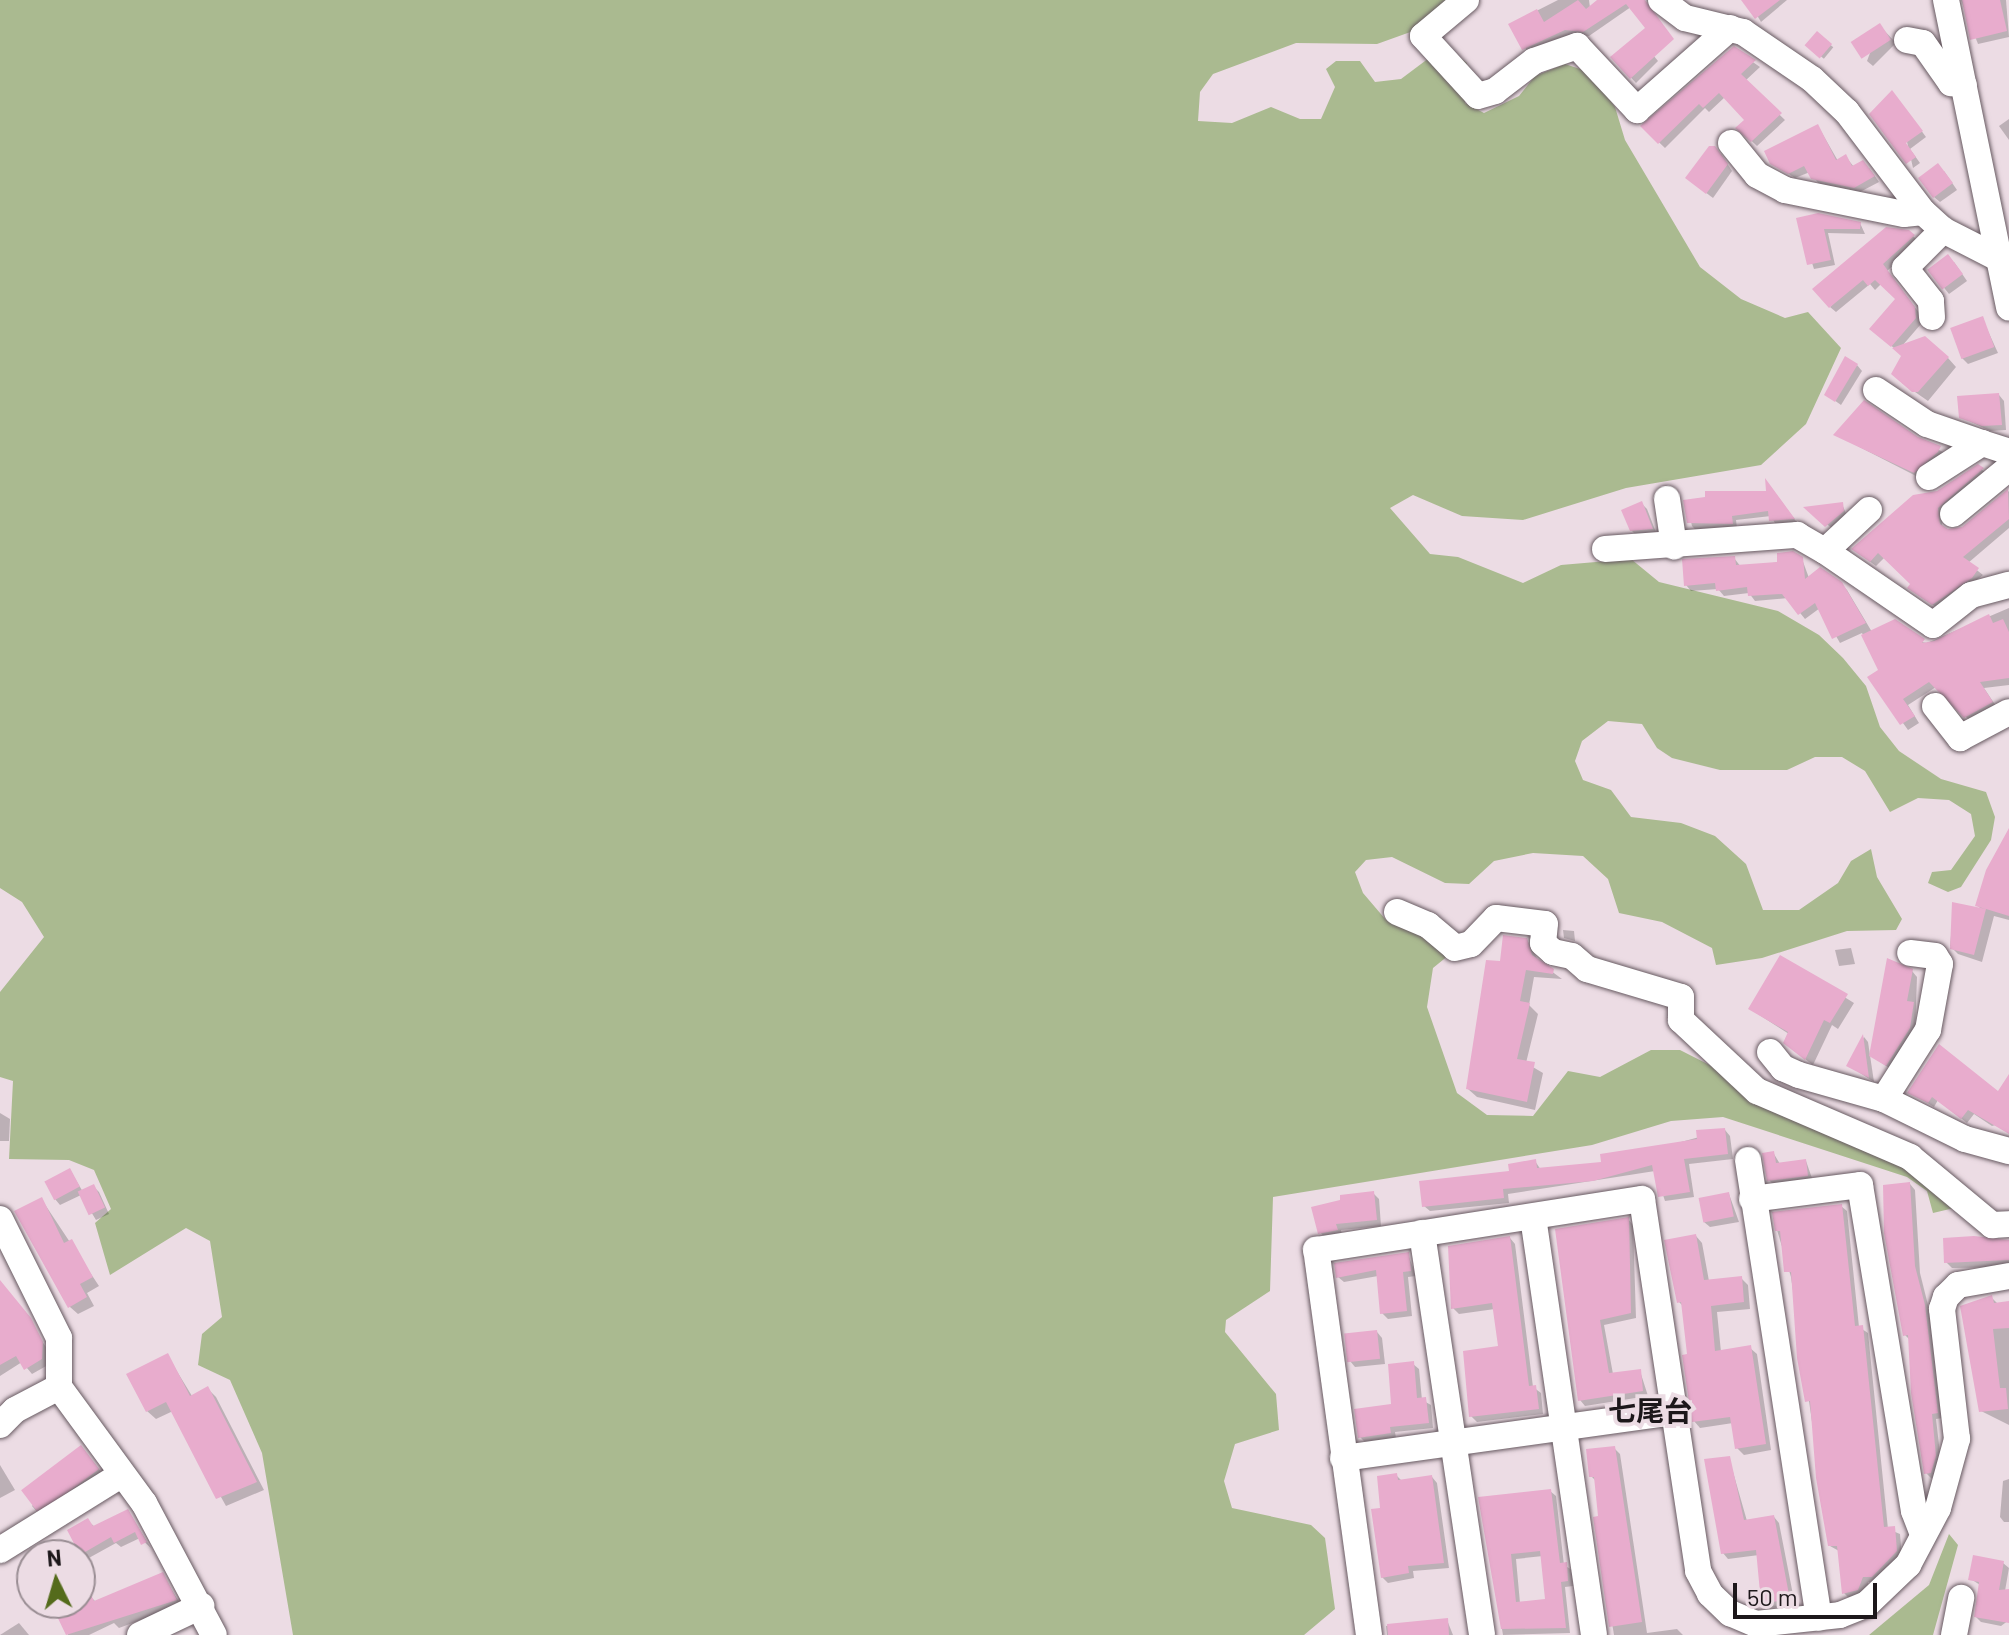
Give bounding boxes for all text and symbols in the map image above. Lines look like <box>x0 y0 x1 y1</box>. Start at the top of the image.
district label: 七尾台 <box>1608 1393 1692 1427</box>
north arrow <box>16 1539 96 1619</box>
text: N <box>46 1543 63 1571</box>
scale bar <box>1737 1567 1881 1617</box>
text: 50 m <box>1747 1582 1798 1611</box>

